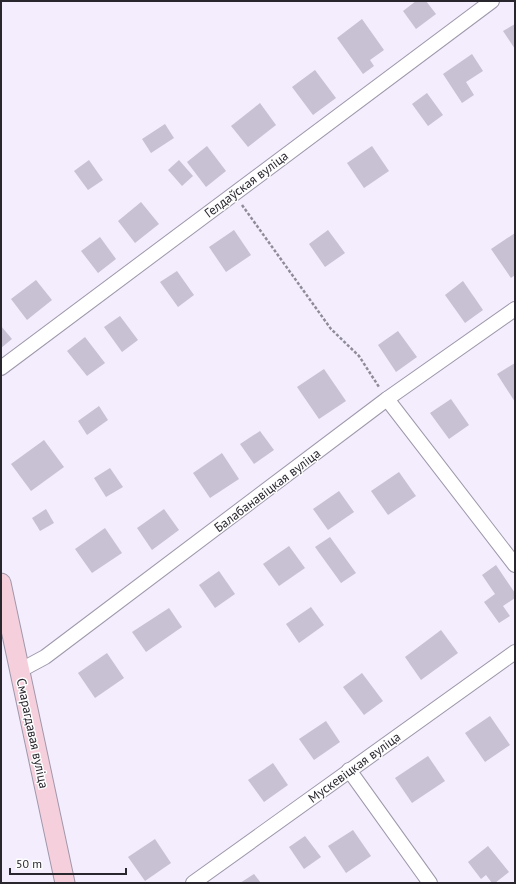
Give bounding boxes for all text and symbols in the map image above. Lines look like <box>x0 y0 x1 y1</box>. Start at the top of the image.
street label: Гелдаўская вуліца <box>201 147 292 222</box>
street label: Балабанавіцкая вуліца <box>211 445 324 536</box>
street label: Смарагдавая вуліца <box>13 676 52 790</box>
street label: Мускевіцкая вуліца <box>305 728 404 807</box>
scale bar <box>10 850 126 876</box>
text: 50 m <box>16 856 42 871</box>

